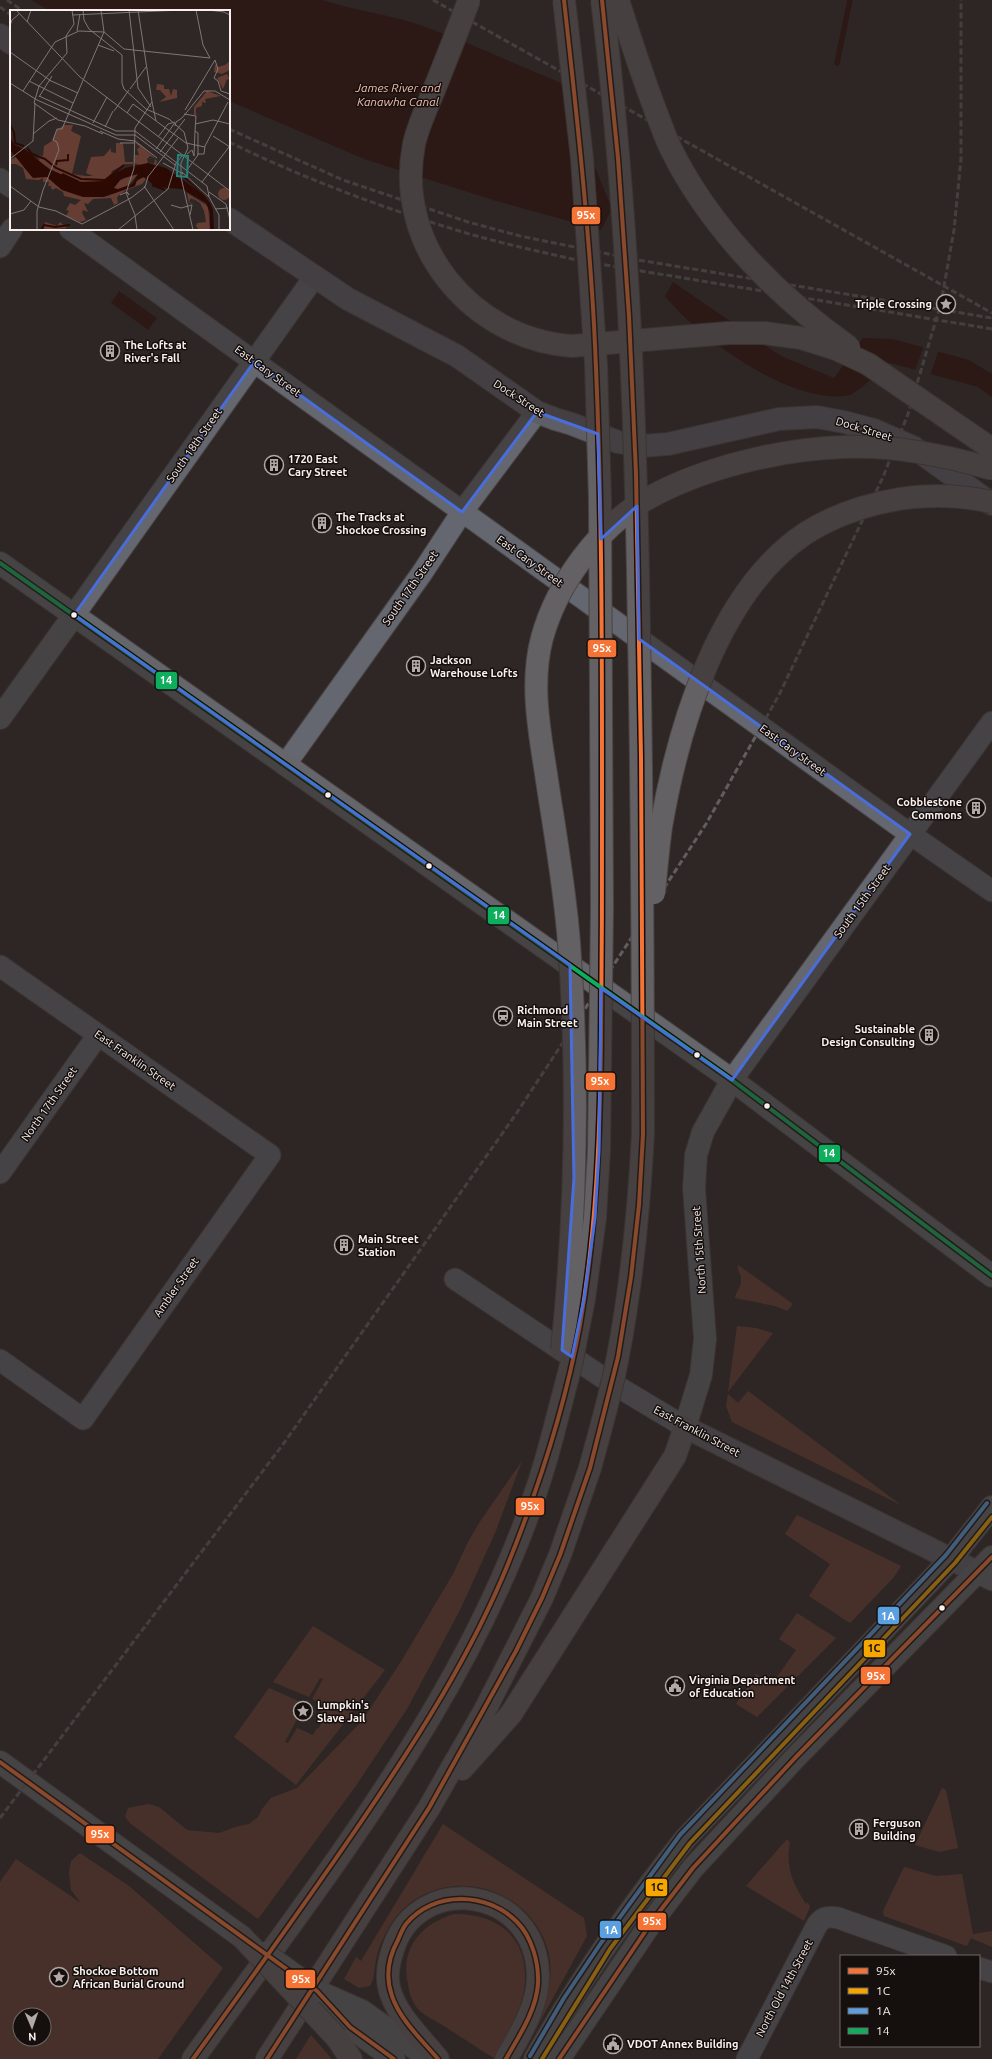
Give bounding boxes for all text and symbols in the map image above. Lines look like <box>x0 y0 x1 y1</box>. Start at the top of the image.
inset map <box>10 10 230 230</box>
water label: James River and Kanawha Canal <box>354 81 441 108</box>
line badge: 95x <box>571 206 601 225</box>
text: 95x <box>577 209 595 221</box>
place icon: Triple Crossing <box>935 293 957 315</box>
place label: Triple Crossing <box>855 298 932 310</box>
place label: The Lofts at River's Fall <box>124 339 187 364</box>
building icon: The Lofts at River's Fall <box>99 340 121 362</box>
street label: East Cary Street <box>233 343 304 399</box>
street label: Dock Street <box>491 377 547 419</box>
street label: South 18th Street <box>164 405 224 484</box>
street label: Dock Street <box>834 415 894 443</box>
place label: 1720 East Cary Street <box>288 453 347 478</box>
building icon: 1720 East Cary Street <box>263 454 285 476</box>
place label: The Tracks at Shockoe Crossing <box>336 511 427 536</box>
building icon: The Tracks at Shockoe Crossing <box>311 512 333 534</box>
street label: East Cary Street <box>495 533 566 589</box>
street label: South 17th Street <box>380 548 440 627</box>
unlabelled marker <box>69 610 79 620</box>
line badge: 95x <box>587 639 617 658</box>
text: 95x <box>593 642 611 654</box>
place label: Jackson Warehouse Lofts <box>430 654 518 679</box>
building icon: Jackson Warehouse Lofts <box>405 655 427 677</box>
line badge: 14 <box>155 671 178 690</box>
text: 14 <box>160 674 172 686</box>
street label: East Cary Street <box>758 722 829 778</box>
unlabelled marker <box>323 790 333 800</box>
place label: Cobblestone Commons <box>896 796 962 821</box>
building icon: Cobblestone Commons <box>965 797 987 819</box>
unlabelled marker <box>424 861 434 871</box>
street label: South 15th Street <box>831 861 893 940</box>
line badge: 14 <box>487 906 510 925</box>
text: 14 <box>493 909 505 921</box>
place label: Richmond Main Street <box>517 1004 578 1029</box>
station icon: Richmond Main Street <box>492 1005 514 1027</box>
place label: Sustainable Design Consulting <box>821 1023 915 1048</box>
building icon: Sustainable Design Consulting <box>918 1024 940 1046</box>
street label: East Franklin Street <box>92 1028 178 1093</box>
unlabelled marker <box>692 1050 702 1060</box>
street label: North 17th Street <box>19 1064 79 1143</box>
line badge: 95x <box>585 1072 616 1091</box>
text: 95x <box>591 1075 609 1087</box>
unlabelled marker <box>762 1101 772 1111</box>
line badge: 14 <box>818 1144 841 1163</box>
text: 14 <box>823 1147 835 1159</box>
street label: North 15th Street <box>690 1205 708 1294</box>
place label: Main Street Station <box>358 1233 419 1258</box>
building icon: Main Street Station <box>333 1234 355 1256</box>
street label: Ambler Street <box>151 1255 201 1319</box>
street label: East Franklin Street <box>652 1403 743 1459</box>
line badge: 95x <box>515 1497 545 1516</box>
text: 95x <box>521 1500 539 1512</box>
unlabelled marker <box>937 1603 947 1613</box>
line badge: 1A <box>877 1606 900 1625</box>
text: 1A <box>881 1610 895 1622</box>
line badge: 1C <box>863 1639 886 1658</box>
text: 1C <box>867 1642 881 1654</box>
line badge: 95x <box>860 1666 891 1685</box>
text: 95x <box>867 1670 885 1682</box>
place label: Virginia Department of Education <box>689 1674 796 1699</box>
public building icon: Virginia Department of Education <box>664 1675 686 1697</box>
place label: Lumpkin's Slave Jail <box>317 1699 369 1724</box>
place icon: Lumpkin's Slave Jail <box>292 1700 314 1722</box>
place label: Ferguson Building <box>873 1817 921 1842</box>
building icon: Ferguson Building <box>848 1818 870 1840</box>
line badge: 95x <box>85 1825 115 1844</box>
text: 95x <box>91 1828 109 1840</box>
line badge: 1C <box>645 1878 668 1897</box>
text: 1C <box>650 1881 664 1893</box>
line badge: 95x <box>637 1912 667 1931</box>
text: 95x <box>643 1915 661 1927</box>
line badge: 1A <box>599 1920 622 1939</box>
text: 1A <box>604 1924 618 1936</box>
street label: North Old 14th Street <box>753 1937 815 2039</box>
legend <box>840 1955 980 2047</box>
text: 95x <box>876 1964 896 1977</box>
place label: Shockoe Bottom African Burial Ground <box>73 1965 184 1990</box>
place icon: Shockoe Bottom African Burial Ground <box>48 1966 70 1988</box>
line badge: 95x <box>285 1969 316 1989</box>
text: 95x <box>292 1973 310 1985</box>
text: 1C <box>876 1984 891 1997</box>
text: 1A <box>876 2004 891 2017</box>
north arrow <box>12 2007 52 2047</box>
text: 14 <box>876 2024 890 2037</box>
text: N <box>28 2031 37 2043</box>
public building icon: VDOT Annex Building <box>602 2033 624 2055</box>
place label: VDOT Annex Building <box>627 2038 739 2050</box>

